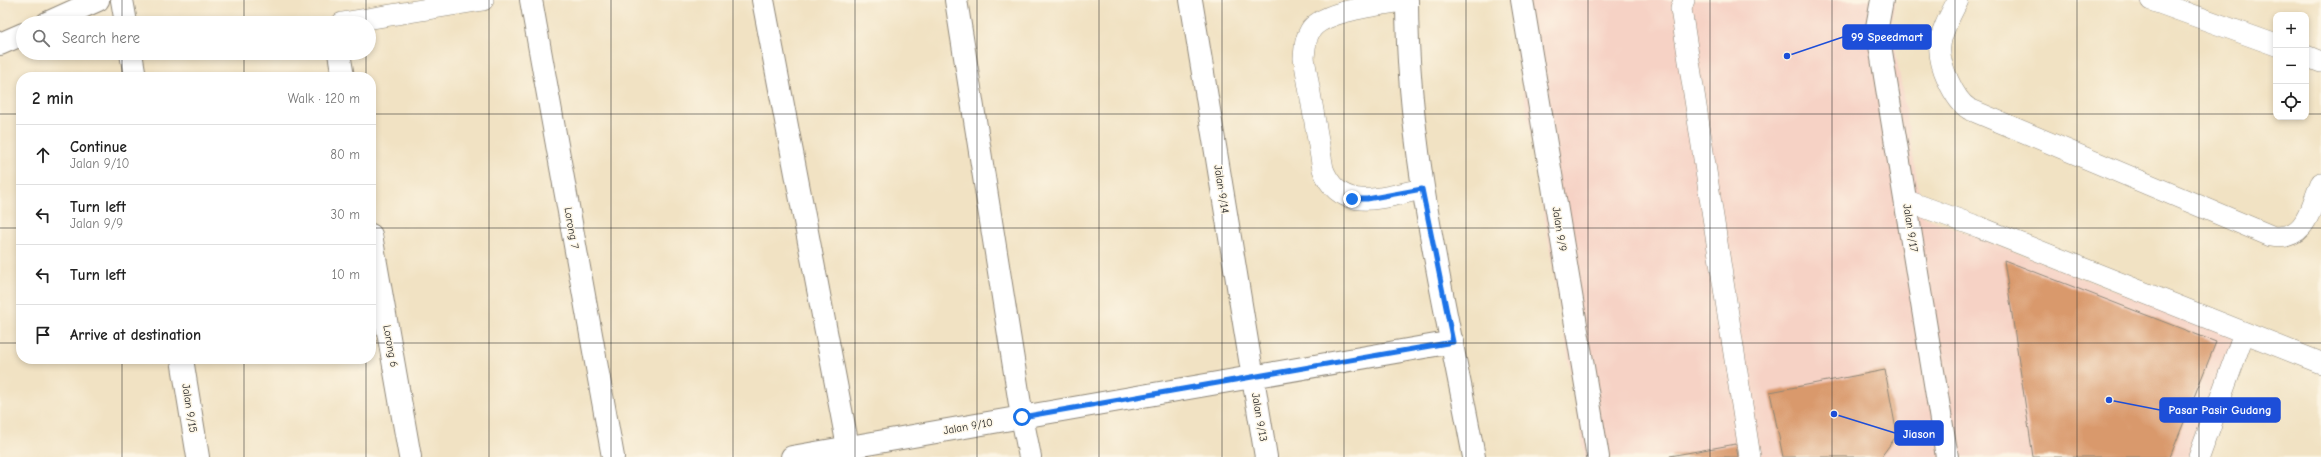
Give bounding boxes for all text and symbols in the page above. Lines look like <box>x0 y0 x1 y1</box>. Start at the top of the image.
map controls <box>2273 12 2309 120</box>
button: + <box>2273 12 2309 48</box>
search box <box>16 16 376 60</box>
callout: 99 Speedmart <box>1843 25 1931 49</box>
icon: search <box>30 27 52 49</box>
text: Search here <box>62 29 140 47</box>
text: 99 Speedmart <box>1851 30 1924 44</box>
button: − <box>2273 48 2309 84</box>
button: locate <box>2273 84 2309 120</box>
text: 2 min <box>32 89 73 108</box>
text: Walk · 120 m <box>288 91 360 106</box>
text: Continue <box>70 138 127 156</box>
icon: ahead <box>32 144 54 166</box>
text: 80 m <box>330 147 360 162</box>
text: Jalan 9/10 <box>70 156 129 171</box>
street label: Jalan 9/14 <box>1211 164 1232 214</box>
route end <box>1343 190 1361 208</box>
text: Turn left <box>70 198 126 216</box>
street label: Jalan 9/17 <box>1900 203 1921 253</box>
icon: left <box>32 204 54 226</box>
street label: Lorong 7 <box>561 206 582 250</box>
street label: Jalan 9/9 <box>1550 206 1569 252</box>
text: 30 m <box>330 207 360 222</box>
text: Jalan 9/9 <box>70 216 123 231</box>
icon: left <box>32 264 54 286</box>
text: Turn left <box>70 266 126 284</box>
text: 10 m <box>332 267 360 282</box>
icon: arrive <box>32 324 54 346</box>
street label: Lorong 6 <box>380 324 401 368</box>
text: Arrive at destination <box>70 326 201 344</box>
street label: Jalan 9/15 <box>179 383 200 434</box>
street label: Jalan 9/13 <box>1249 392 1270 442</box>
callout: Pasar Pasir Gudang <box>2160 398 2280 422</box>
text: Pasar Pasir Gudang <box>2168 403 2272 417</box>
route start <box>1013 408 1031 426</box>
street label: Jalan 9/10 <box>942 416 994 437</box>
callout: Jiason <box>1895 421 1943 445</box>
text: Jiason <box>1903 427 1935 441</box>

